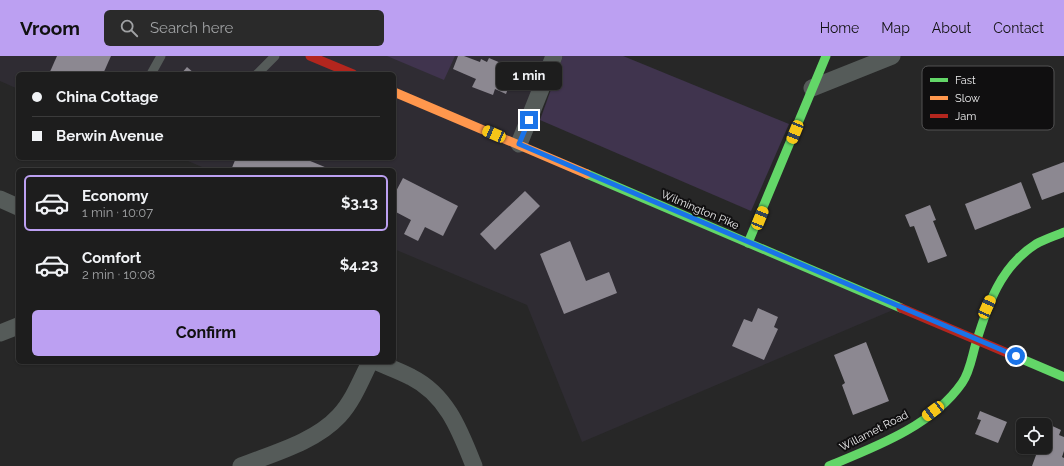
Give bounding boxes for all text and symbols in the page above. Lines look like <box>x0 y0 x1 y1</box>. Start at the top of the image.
search box <box>104 10 384 46</box>
text: Vroom <box>20 17 80 39</box>
icon: search <box>118 17 140 39</box>
text: Search here <box>150 19 233 37</box>
text: Home <box>820 20 859 36</box>
text: Map <box>881 20 910 36</box>
text: About <box>932 20 971 36</box>
text: Contact <box>993 20 1044 36</box>
callout: 1 min <box>496 62 562 90</box>
legend <box>922 66 1054 130</box>
text: 1 min <box>513 68 545 83</box>
text: Fast <box>955 74 976 87</box>
text: China Cottage <box>56 88 158 106</box>
text: Slow <box>955 92 980 105</box>
text: Jam <box>955 110 976 123</box>
route end <box>520 111 538 129</box>
car <box>785 119 805 145</box>
car <box>481 124 507 144</box>
text: Berwin Avenue <box>56 127 163 145</box>
icon: car <box>34 185 70 221</box>
text: Economy <box>82 187 149 205</box>
street label: Wilmington Pike <box>659 188 741 232</box>
text: $3.13 <box>341 194 378 212</box>
text: 1 min · 10:07 <box>82 205 153 220</box>
car <box>750 205 770 231</box>
icon: car <box>34 247 70 283</box>
text: Comfort <box>82 249 141 267</box>
text: $4.23 <box>340 256 378 274</box>
text: 2 min · 10:08 <box>82 267 155 282</box>
car <box>977 294 997 320</box>
button: Confirm <box>32 310 380 356</box>
route start <box>1007 347 1025 365</box>
car <box>920 399 946 423</box>
street label: Willamet Road <box>838 408 911 454</box>
map controls <box>1016 418 1052 454</box>
button: locate <box>1016 418 1052 454</box>

